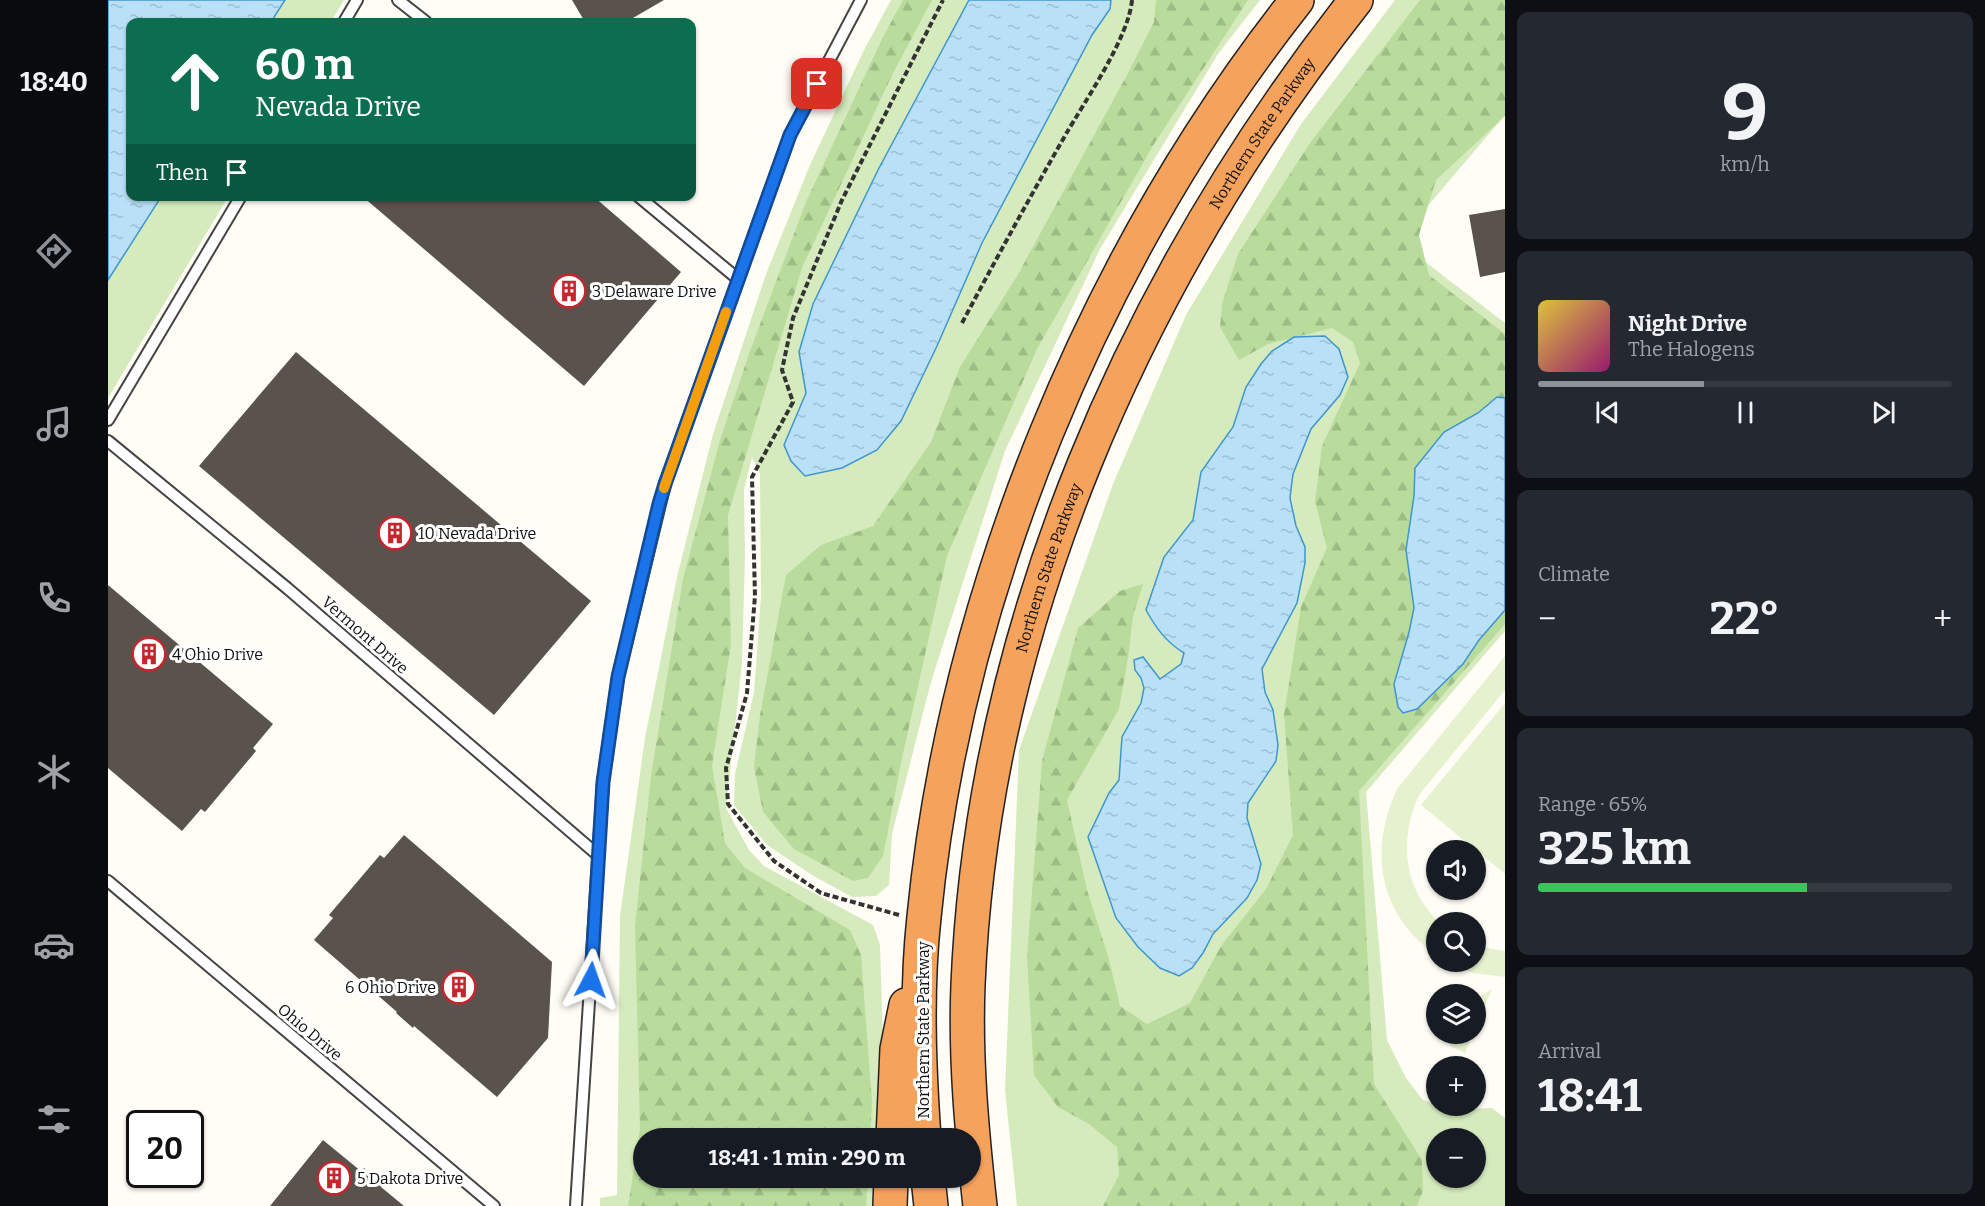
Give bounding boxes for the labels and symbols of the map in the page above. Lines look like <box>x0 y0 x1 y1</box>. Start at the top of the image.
street label: Northern State Parkway <box>1205 54 1319 212</box>
pin <box>791 58 842 109</box>
building icon: 3 Delaware Drive <box>551 273 587 309</box>
place label: 3 Delaware Drive <box>592 282 717 301</box>
street label: Northern State Parkway <box>1011 480 1085 655</box>
building icon: 10 Nevada Drive <box>377 515 413 551</box>
place label: 10 Nevada Drive <box>418 524 536 543</box>
street label: Vermont Drive <box>318 592 412 678</box>
building icon: 4 Ohio Drive <box>131 636 167 672</box>
place label: 4 Ohio Drive <box>172 645 263 664</box>
street label: Northern State Parkway <box>914 941 933 1119</box>
position arrow <box>559 948 623 1012</box>
building icon: 6 Ohio Drive <box>441 969 477 1005</box>
place label: 6 Ohio Drive <box>345 978 436 997</box>
street label: Ohio Drive <box>274 1000 346 1064</box>
speed limit sign: 20 <box>126 1110 204 1188</box>
building icon: 5 Dakota Drive <box>316 1160 352 1196</box>
place label: 5 Dakota Drive <box>357 1169 463 1188</box>

